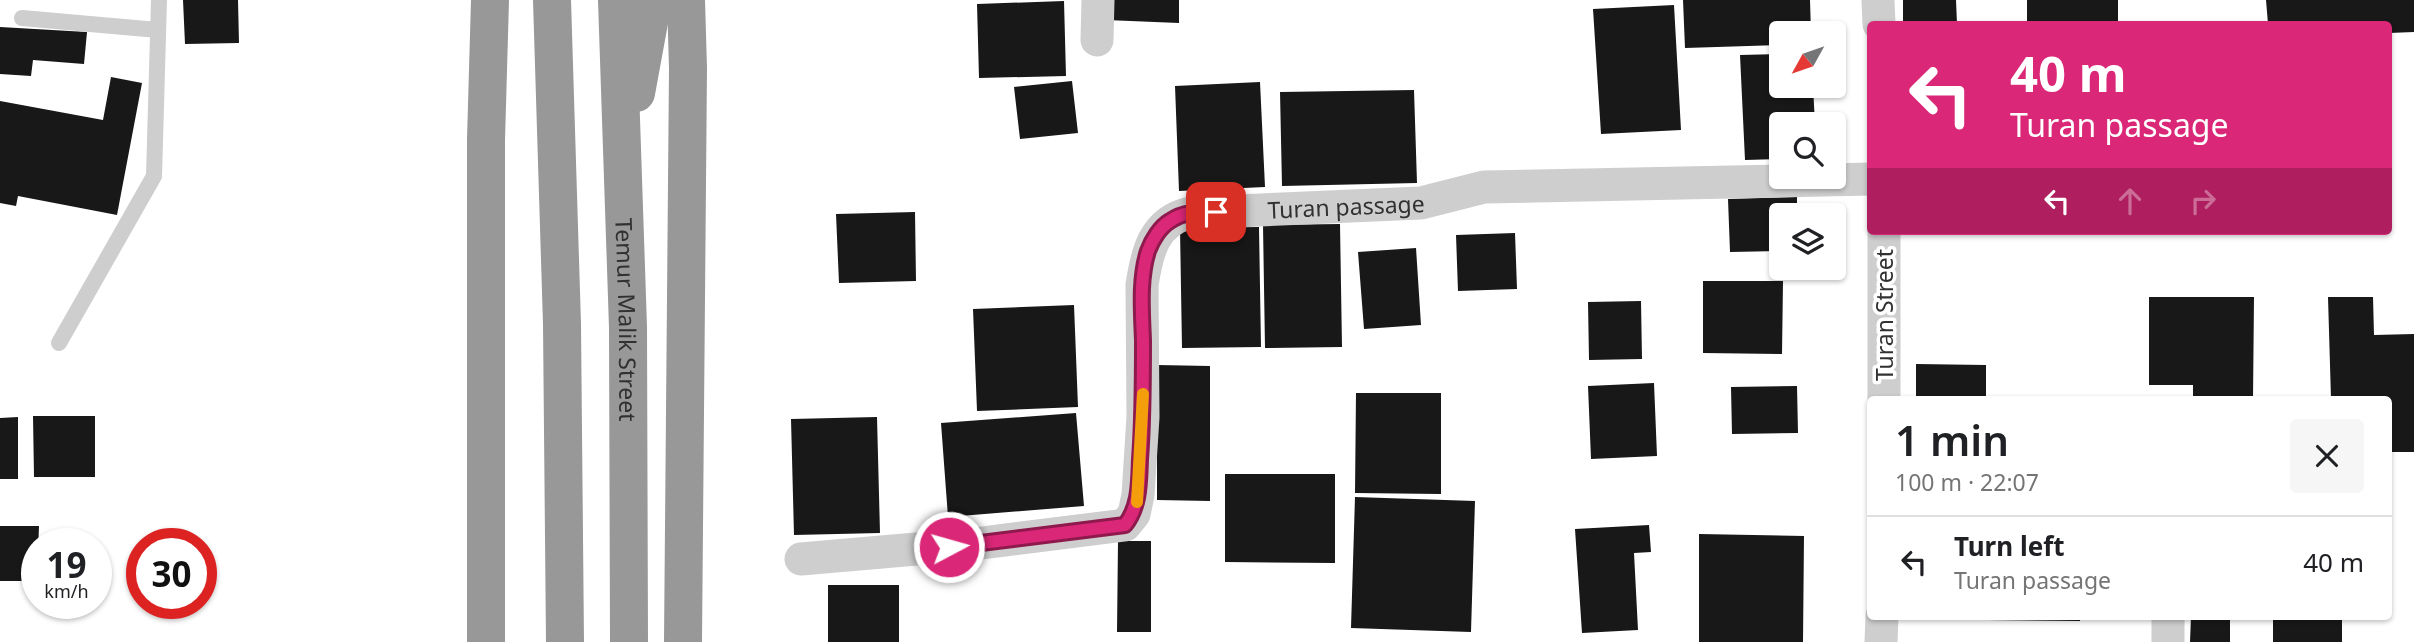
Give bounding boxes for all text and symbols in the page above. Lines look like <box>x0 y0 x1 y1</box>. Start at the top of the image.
north arrow <box>1769 21 1846 98</box>
map controls <box>1769 21 1846 280</box>
text: 40 m <box>2010 40 2127 106</box>
icon: left <box>1895 49 1986 140</box>
text: Turan passage <box>2010 103 2229 146</box>
button: search <box>1769 112 1846 189</box>
pin <box>1186 182 1246 242</box>
icon: left <box>2038 182 2076 220</box>
icon: ahead <box>2111 182 2149 220</box>
icon: right <box>2184 182 2222 220</box>
street label: Turan passage <box>1267 187 1425 226</box>
icon: arrive <box>1197 193 1235 231</box>
button: layers <box>1769 203 1846 280</box>
street label: Temur Malik Street <box>608 218 644 422</box>
street label: Turan Street <box>1868 249 1900 381</box>
text: 1 min <box>1895 411 2009 468</box>
button: close <box>2290 419 2364 493</box>
text: 100 m · 22:07 <box>1895 466 2039 498</box>
position arrow <box>912 510 986 584</box>
speed limit sign: 30 <box>126 528 217 619</box>
text: Turn left <box>1954 528 2065 564</box>
text: 19 <box>46 541 87 588</box>
icon: left <box>1895 543 1933 581</box>
text: 40 m <box>2303 544 2364 580</box>
text: Turan passage <box>1954 564 2111 596</box>
text: km/h <box>44 579 89 603</box>

